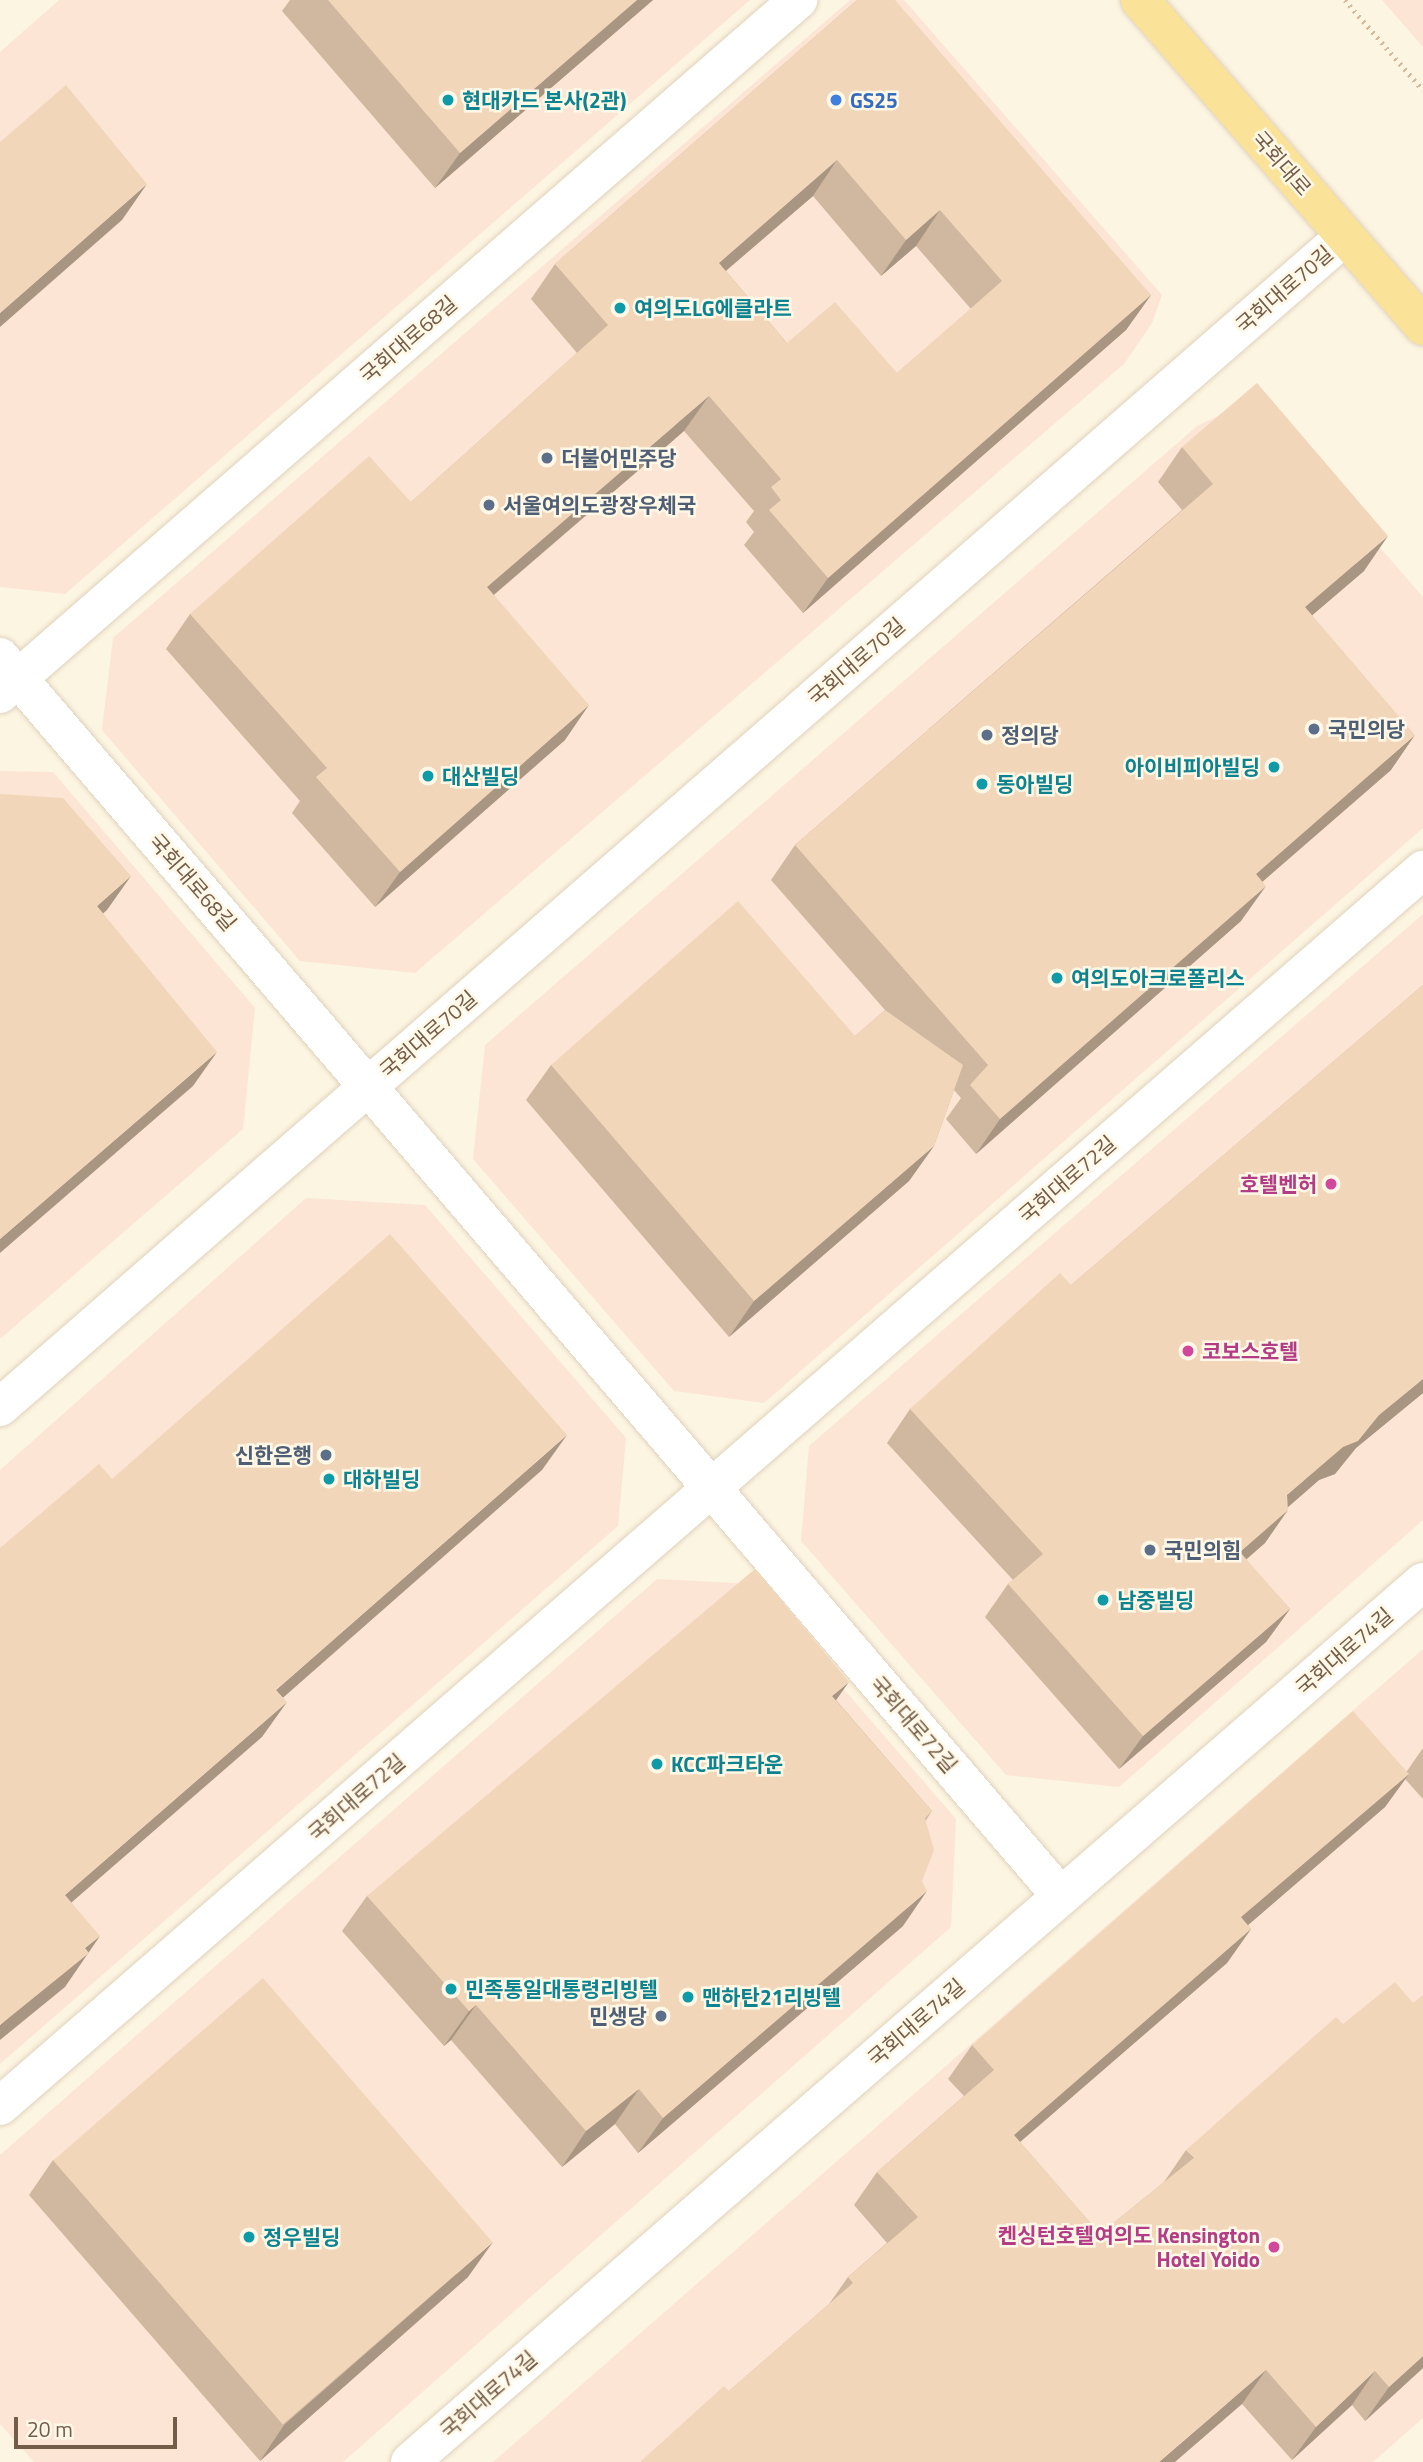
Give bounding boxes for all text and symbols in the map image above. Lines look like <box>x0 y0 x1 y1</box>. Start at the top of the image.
place label: 현대카드 본사(2관) <box>462 87 627 113</box>
place label: GS25 <box>850 87 898 113</box>
marker: 현대카드 본사(2관) <box>440 92 456 108</box>
marker: GS25 <box>828 92 844 108</box>
street label: 국회대로 <box>1247 126 1317 200</box>
street label: 국회대로70길 <box>1230 240 1338 338</box>
street label: 국회대로68길 <box>354 290 462 388</box>
place label: 여의도LG에클라트 <box>634 295 792 321</box>
marker: 여의도LG에클라트 <box>612 300 628 316</box>
place label: 더불어민주당 <box>561 445 677 471</box>
marker: 더불어민주당 <box>539 450 555 466</box>
place label: 서울여의도광장우체국 <box>503 492 696 518</box>
marker: 서울여의도광장우체국 <box>481 497 497 513</box>
street label: 국회대로70길 <box>802 612 910 710</box>
place label: 국민의당 <box>1328 716 1405 742</box>
marker: 국민의당 <box>1306 721 1322 737</box>
place label: 정의당 <box>1001 722 1059 748</box>
marker: 정의당 <box>979 727 995 743</box>
place label: 아이비피아빌딩 <box>1125 754 1260 780</box>
marker: 아이비피아빌딩 <box>1266 759 1282 775</box>
place label: 대산빌딩 <box>442 763 519 789</box>
marker: 대산빌딩 <box>420 768 436 784</box>
place label: 동아빌딩 <box>996 771 1073 797</box>
marker: 동아빌딩 <box>974 776 990 792</box>
street label: 국회대로68길 <box>144 828 242 936</box>
place label: 여의도아크로폴리스 <box>1071 965 1245 991</box>
marker: 여의도아크로폴리스 <box>1049 970 1065 986</box>
street label: 국회대로70길 <box>374 985 482 1083</box>
street label: 국회대로72길 <box>1013 1130 1121 1228</box>
place label: 호텔벤허 <box>1240 1171 1317 1197</box>
marker: 호텔벤허 <box>1323 1176 1339 1192</box>
place label: 코보스호텔 <box>1202 1338 1299 1364</box>
marker: 코보스호텔 <box>1180 1343 1196 1359</box>
place label: 신한은행 <box>235 1442 312 1468</box>
marker: 신한은행 <box>318 1447 334 1463</box>
place label: 대하빌딩 <box>343 1466 420 1492</box>
marker: 대하빌딩 <box>321 1471 337 1487</box>
place label: 국민의힘 <box>1164 1537 1241 1563</box>
marker: 국민의힘 <box>1142 1542 1158 1558</box>
place label: 남중빌딩 <box>1117 1587 1194 1613</box>
marker: 남중빌딩 <box>1095 1592 1111 1608</box>
street label: 국회대로74길 <box>1290 1602 1398 1700</box>
street label: 국회대로72길 <box>865 1670 963 1778</box>
street label: 국회대로72길 <box>302 1748 410 1846</box>
place label: KCC파크타운 <box>671 1751 783 1777</box>
marker: KCC파크타운 <box>649 1756 665 1772</box>
street label: 국회대로74길 <box>862 1973 970 2071</box>
place label: 민족통일대통령리빙텔 <box>465 1976 658 2002</box>
marker: 민족통일대통령리빙텔 <box>443 1981 459 1997</box>
place label: 맨하탄21리빙텔 <box>702 1984 841 2010</box>
marker: 맨하탄21리빙텔 <box>680 1989 696 2005</box>
place label: 민생당 <box>589 2003 647 2029</box>
marker: 민생당 <box>653 2008 669 2024</box>
place label: 켄싱턴호텔여의도 Kensington Hotel Yoido <box>998 2222 1260 2272</box>
place label: 정우빌딩 <box>263 2224 340 2250</box>
marker: 정우빌딩 <box>241 2229 257 2245</box>
marker: 켄싱턴호텔여의도 Kensington Hotel Yoido <box>1266 2239 1282 2255</box>
street label: 국회대로74길 <box>434 2345 542 2443</box>
scale bar <box>18 2402 180 2446</box>
text: 20 m <box>27 2413 73 2445</box>

